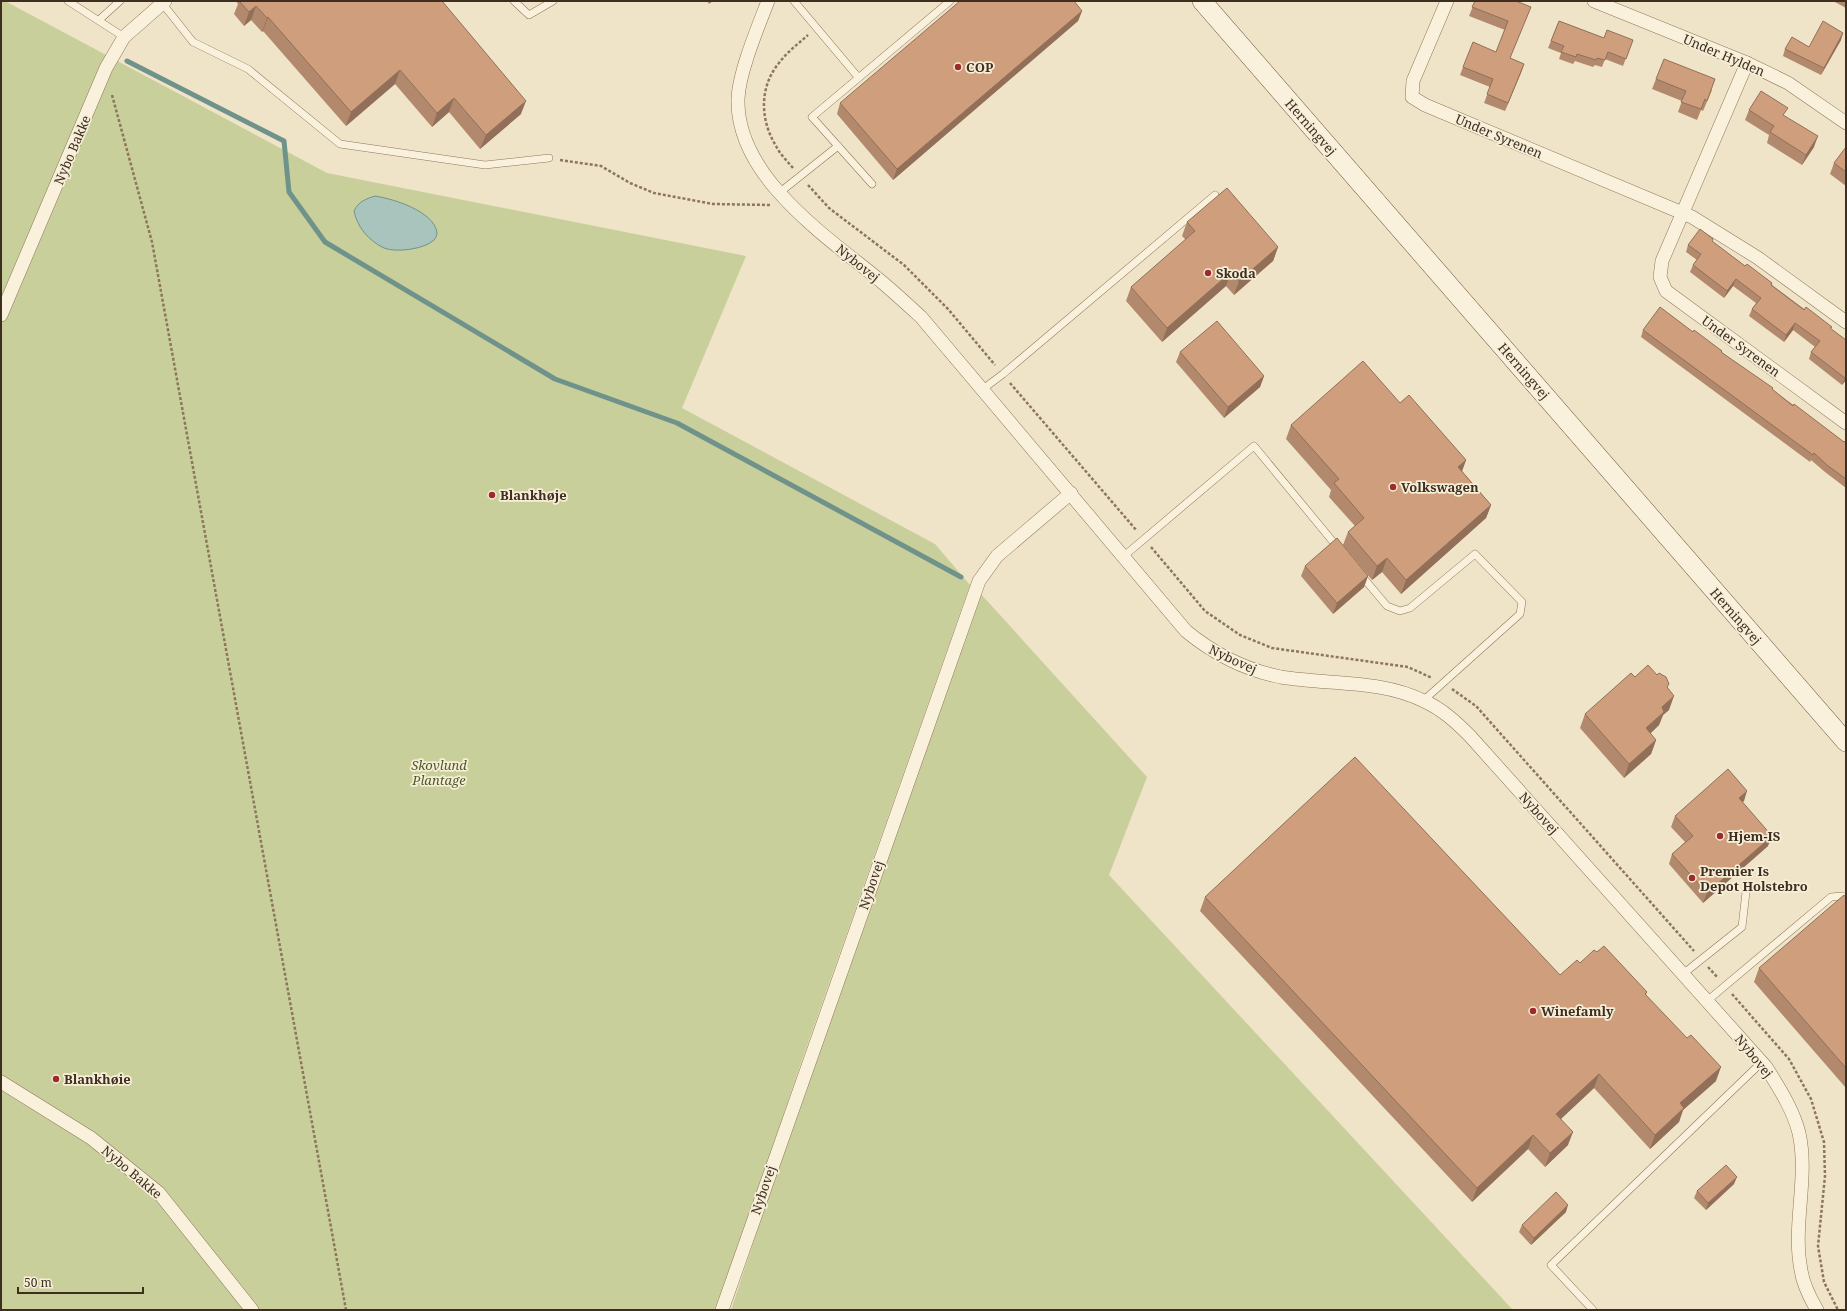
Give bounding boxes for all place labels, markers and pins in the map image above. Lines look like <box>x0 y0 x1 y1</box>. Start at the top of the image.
place label: COP <box>966 58 994 76</box>
marker: COP <box>953 62 963 72</box>
place label: Skoda <box>1216 264 1256 282</box>
marker: Skoda <box>1203 268 1213 278</box>
place label: Volkswagen <box>1401 478 1479 496</box>
marker: Volkswagen <box>1388 482 1398 492</box>
place label: Blankhøje <box>500 486 567 504</box>
marker: Blankhøje <box>487 490 497 500</box>
place label: Hjem-IS <box>1728 827 1781 845</box>
marker: Hjem-IS <box>1715 831 1725 841</box>
place label: Premier Is Depot Holstebro <box>1700 862 1808 895</box>
marker: Premier Is Depot Holstebro <box>1687 873 1697 883</box>
place label: Winefamly <box>1541 1002 1614 1020</box>
marker: Winefamly <box>1528 1006 1538 1016</box>
place label: Blankhøie <box>64 1070 131 1088</box>
marker: Blankhøie <box>51 1074 61 1084</box>

